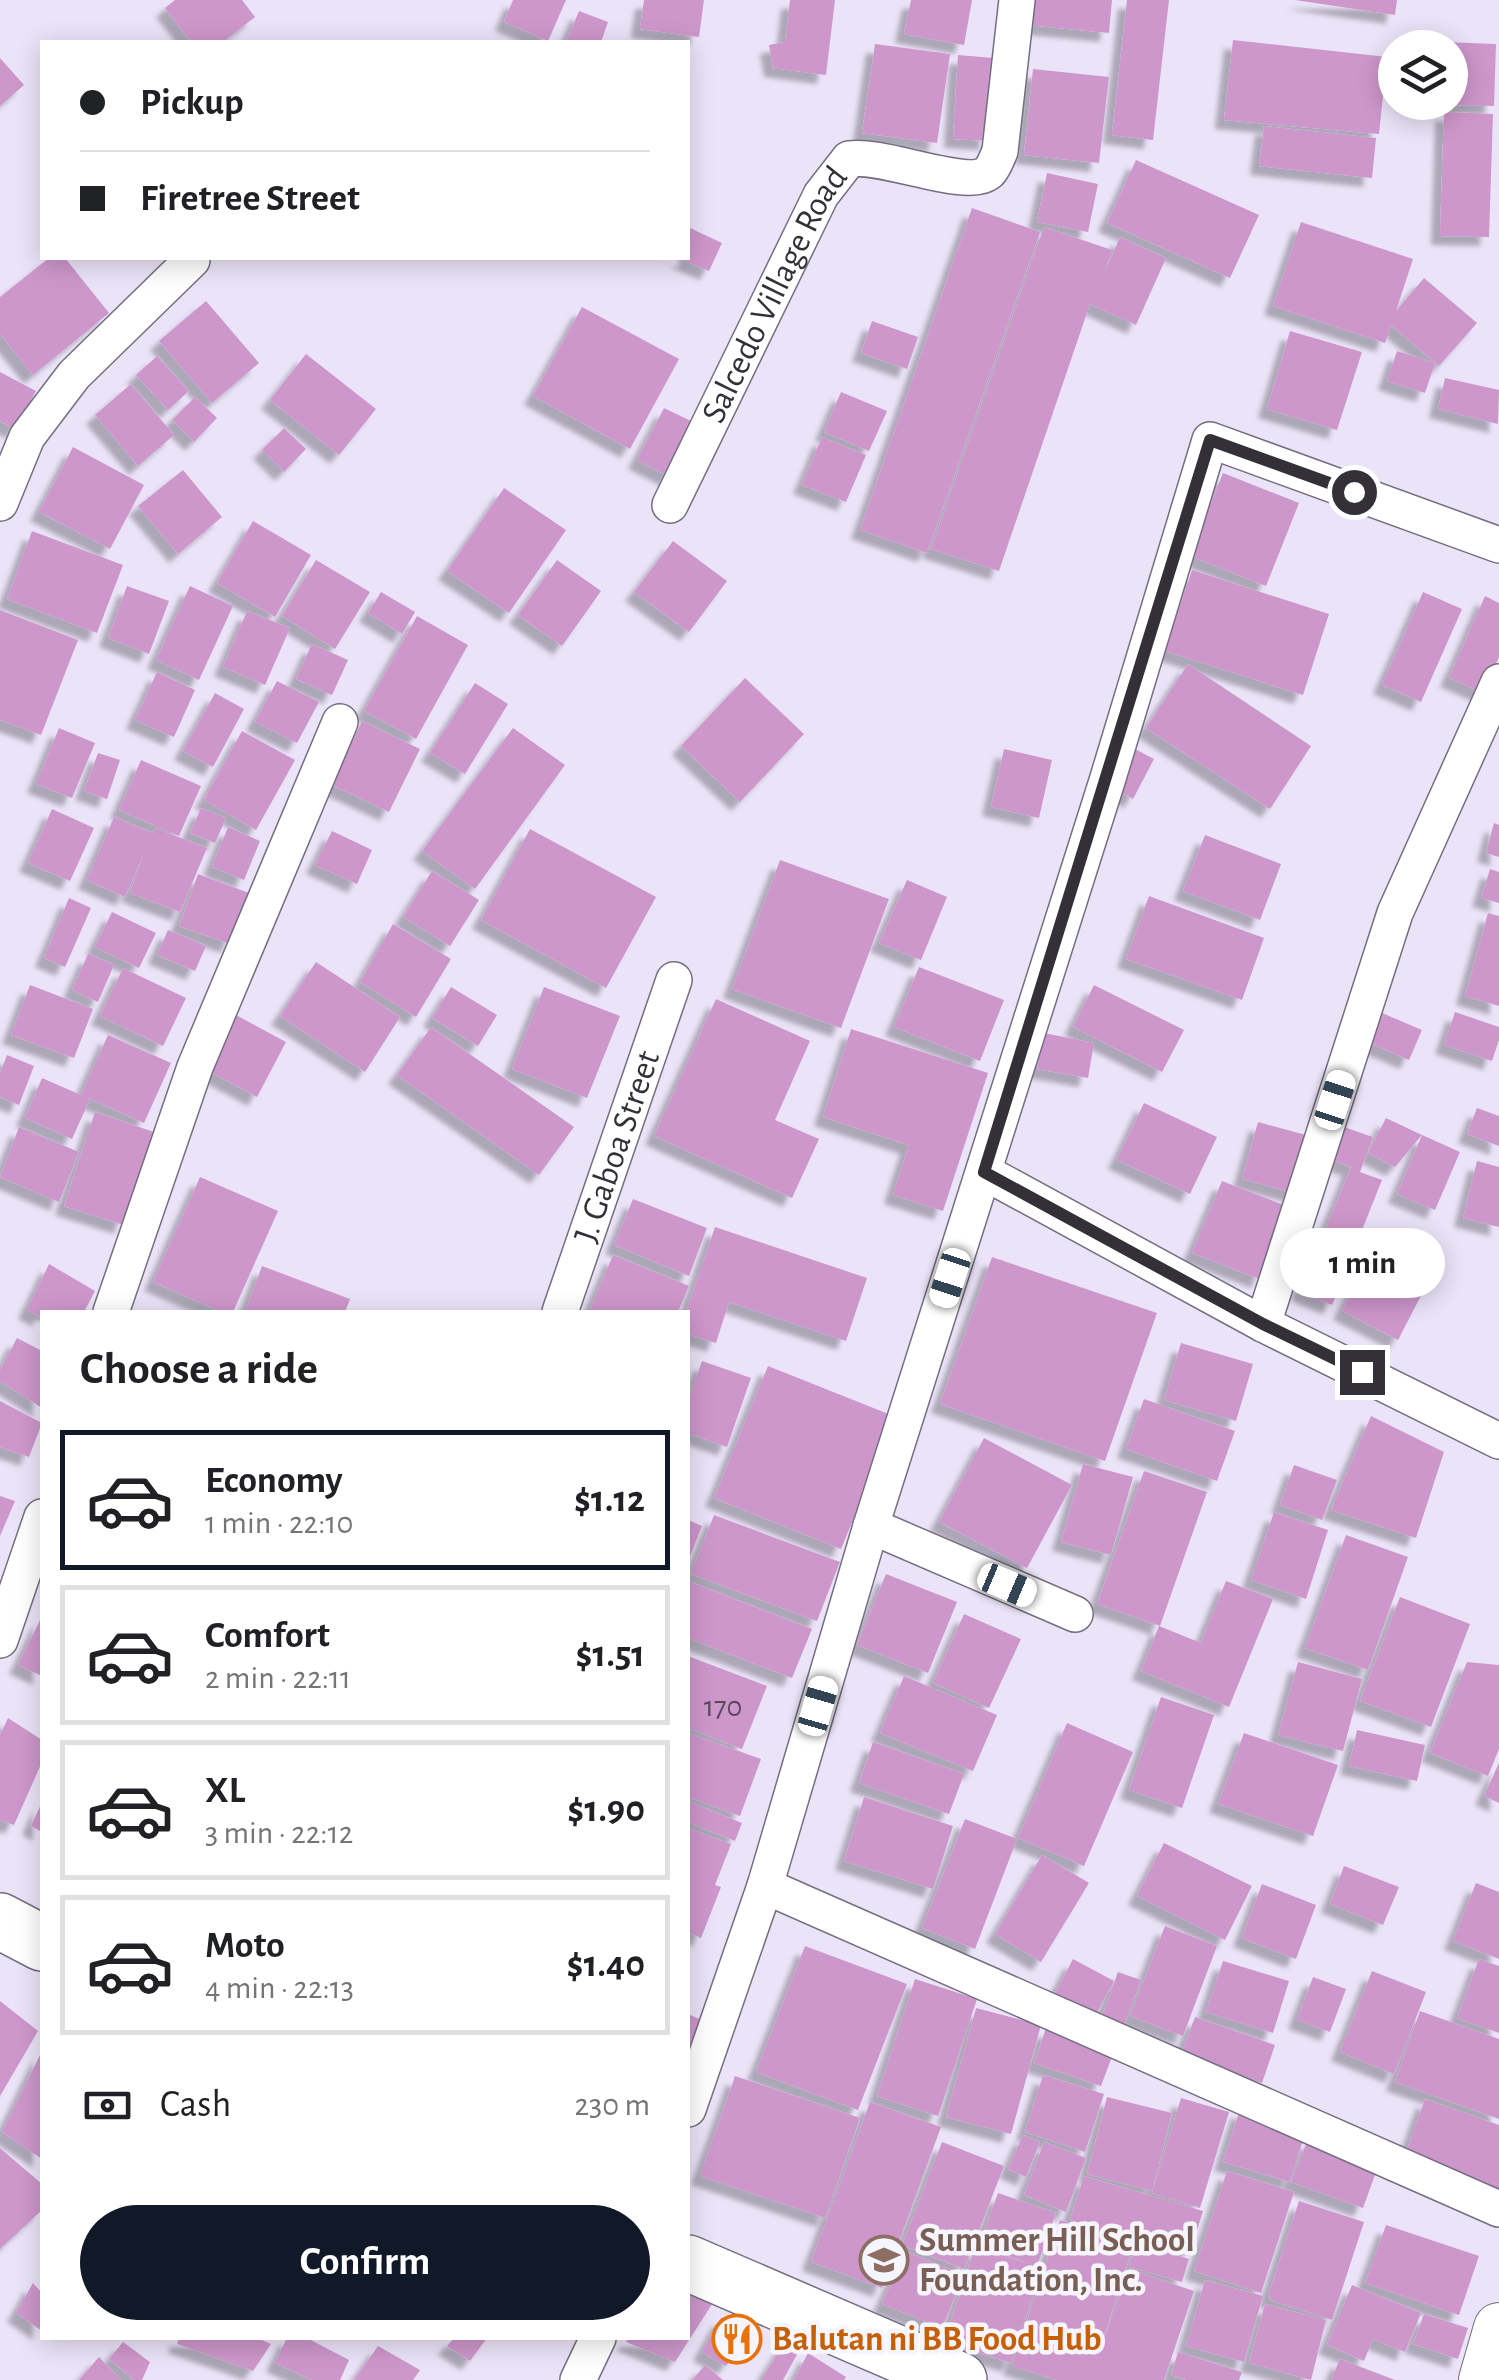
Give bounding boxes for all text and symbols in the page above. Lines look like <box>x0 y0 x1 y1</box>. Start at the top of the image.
map controls <box>1378 30 1468 120</box>
button: layers <box>1378 30 1468 120</box>
text: Pickup <box>140 84 244 122</box>
street label: Salcedo Village Road <box>695 160 854 428</box>
text: Firetree Street <box>140 180 360 218</box>
route start <box>1332 470 1377 515</box>
street label: J. Gaboa Street <box>568 1046 666 1247</box>
car <box>1311 1067 1359 1133</box>
callout: 1 min <box>1280 1227 1444 1297</box>
car <box>926 1245 974 1311</box>
text: 1 min <box>1329 1247 1396 1279</box>
text: Choose a ride <box>80 1347 318 1392</box>
route end <box>1340 1350 1385 1395</box>
icon: car <box>85 1455 175 1545</box>
text: Economy <box>205 1462 343 1500</box>
text: $1.12 <box>574 1481 645 1519</box>
text: 1 min · 22:10 <box>205 1507 353 1539</box>
car <box>974 1559 1040 1611</box>
icon: car <box>85 1610 175 1700</box>
text: Comfort <box>205 1617 330 1655</box>
text: $1.51 <box>575 1636 645 1674</box>
text: 2 min · 22:11 <box>205 1662 351 1694</box>
car <box>795 1673 841 1739</box>
house number: 170 <box>704 1692 742 1722</box>
icon: car <box>85 1765 175 1855</box>
text: XL <box>205 1772 245 1810</box>
text: $1.90 <box>567 1791 645 1829</box>
text: 3 min · 22:12 <box>205 1817 353 1849</box>
icon: car <box>85 1920 175 2010</box>
text: Moto <box>205 1927 285 1965</box>
text: $1.40 <box>567 1946 645 1984</box>
text: 4 min · 22:13 <box>205 1972 354 2004</box>
icon: cash <box>80 2078 135 2133</box>
text: Cash <box>160 2086 231 2124</box>
text: 230 m <box>574 2089 650 2121</box>
button: Confirm <box>80 2205 650 2320</box>
place label: Summer Hill School Foundation, Inc. <box>919 2223 1195 2298</box>
school or university icon: Summer Hill School Foundation, Inc. <box>858 2234 910 2286</box>
restaurant icon: Balutan ni BB Food Hub <box>711 2313 763 2365</box>
place label: Balutan ni BB Food Hub <box>772 2322 1102 2357</box>

